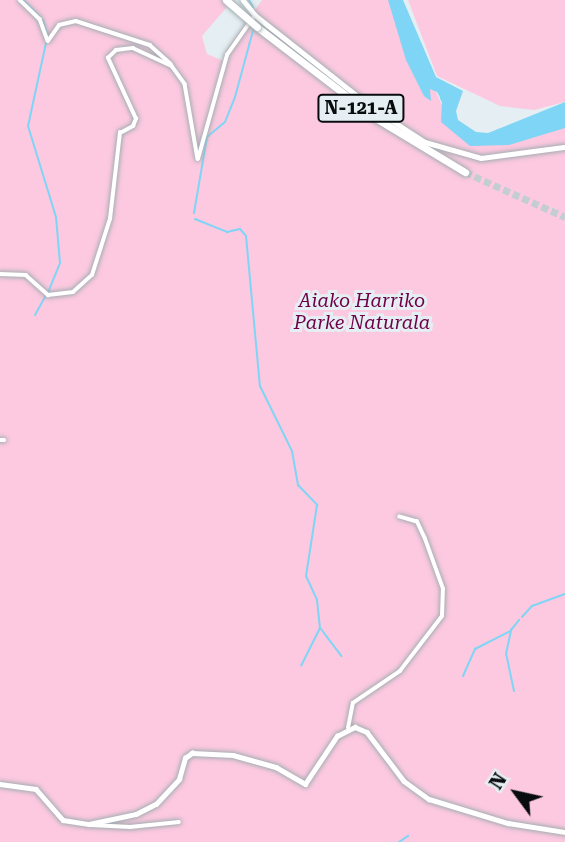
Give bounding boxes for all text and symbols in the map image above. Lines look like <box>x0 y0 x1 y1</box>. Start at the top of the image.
road number: N-121-A <box>317 94 405 122</box>
park label: Aiako Harriko Parke Naturala <box>294 290 430 334</box>
north arrow <box>481 758 551 828</box>
text: N <box>484 769 512 794</box>

